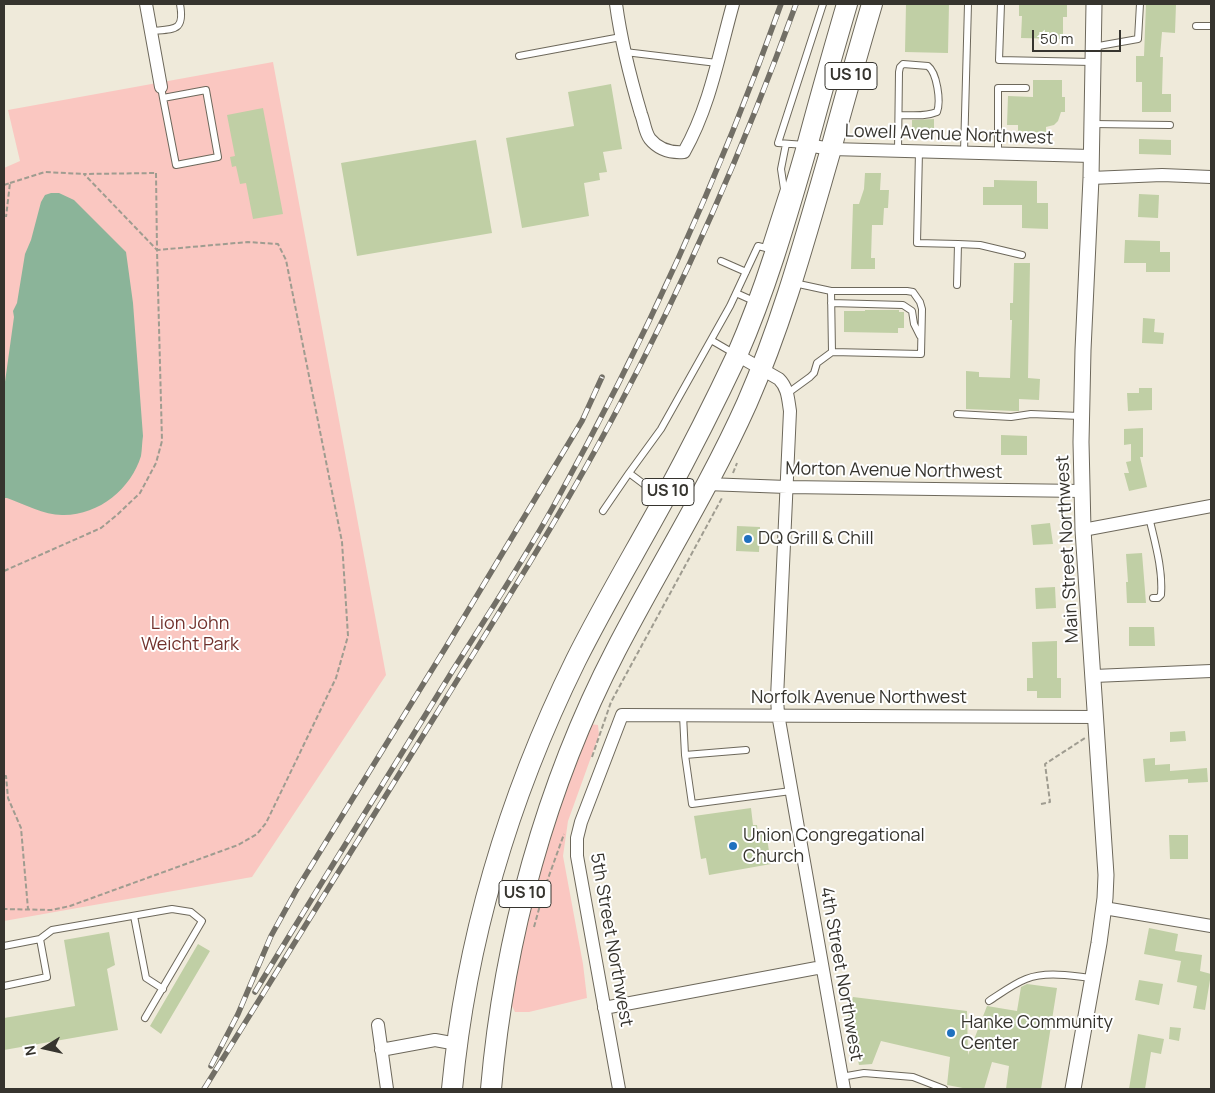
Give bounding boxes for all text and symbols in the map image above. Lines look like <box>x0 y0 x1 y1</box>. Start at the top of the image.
scale bar <box>1035 20 1124 52</box>
text: 50 m <box>1040 28 1074 49</box>
road number: US 10 <box>825 62 877 90</box>
street label: Lowell Avenue Northwest <box>844 121 1054 149</box>
street label: Main Street Northwest <box>1052 455 1084 643</box>
street label: Morton Avenue Northwest <box>785 458 1003 484</box>
road number: US 10 <box>642 478 694 506</box>
place label: DQ Grill & Chill <box>758 528 874 550</box>
marker: DQ Grill & Chill <box>742 533 754 545</box>
park label: Lion John Weicht Park <box>141 613 239 656</box>
street label: Norfolk Avenue Northwest <box>751 687 967 709</box>
place label: Union Congregational Church <box>743 825 925 868</box>
marker: Union Congregational Church <box>727 840 739 852</box>
street label: 5th Street Northwest <box>585 851 637 1029</box>
road number: US 10 <box>499 881 551 908</box>
street label: 4th Street Northwest <box>815 885 867 1063</box>
place label: Hanke Community Center <box>961 1012 1113 1054</box>
north arrow <box>20 1023 70 1073</box>
marker: Hanke Community Center <box>945 1027 957 1039</box>
text: N <box>20 1044 40 1057</box>

